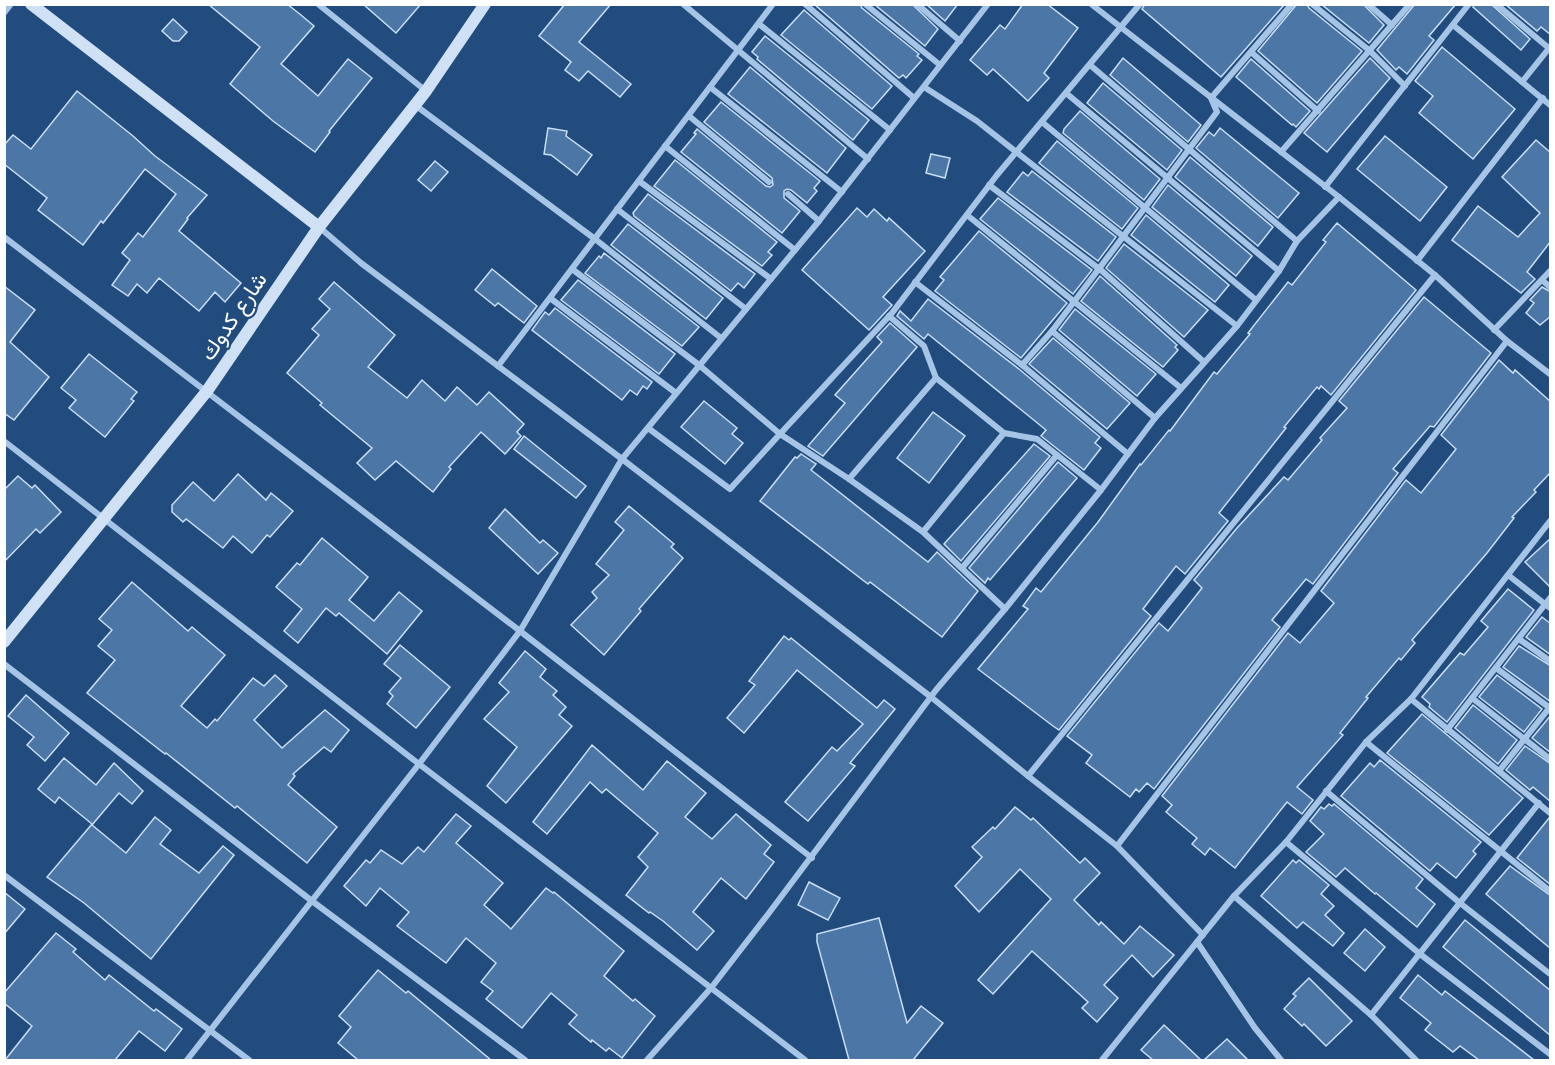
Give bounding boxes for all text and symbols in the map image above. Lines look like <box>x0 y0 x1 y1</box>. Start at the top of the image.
street label: شارع كدوك <box>193 266 274 366</box>

